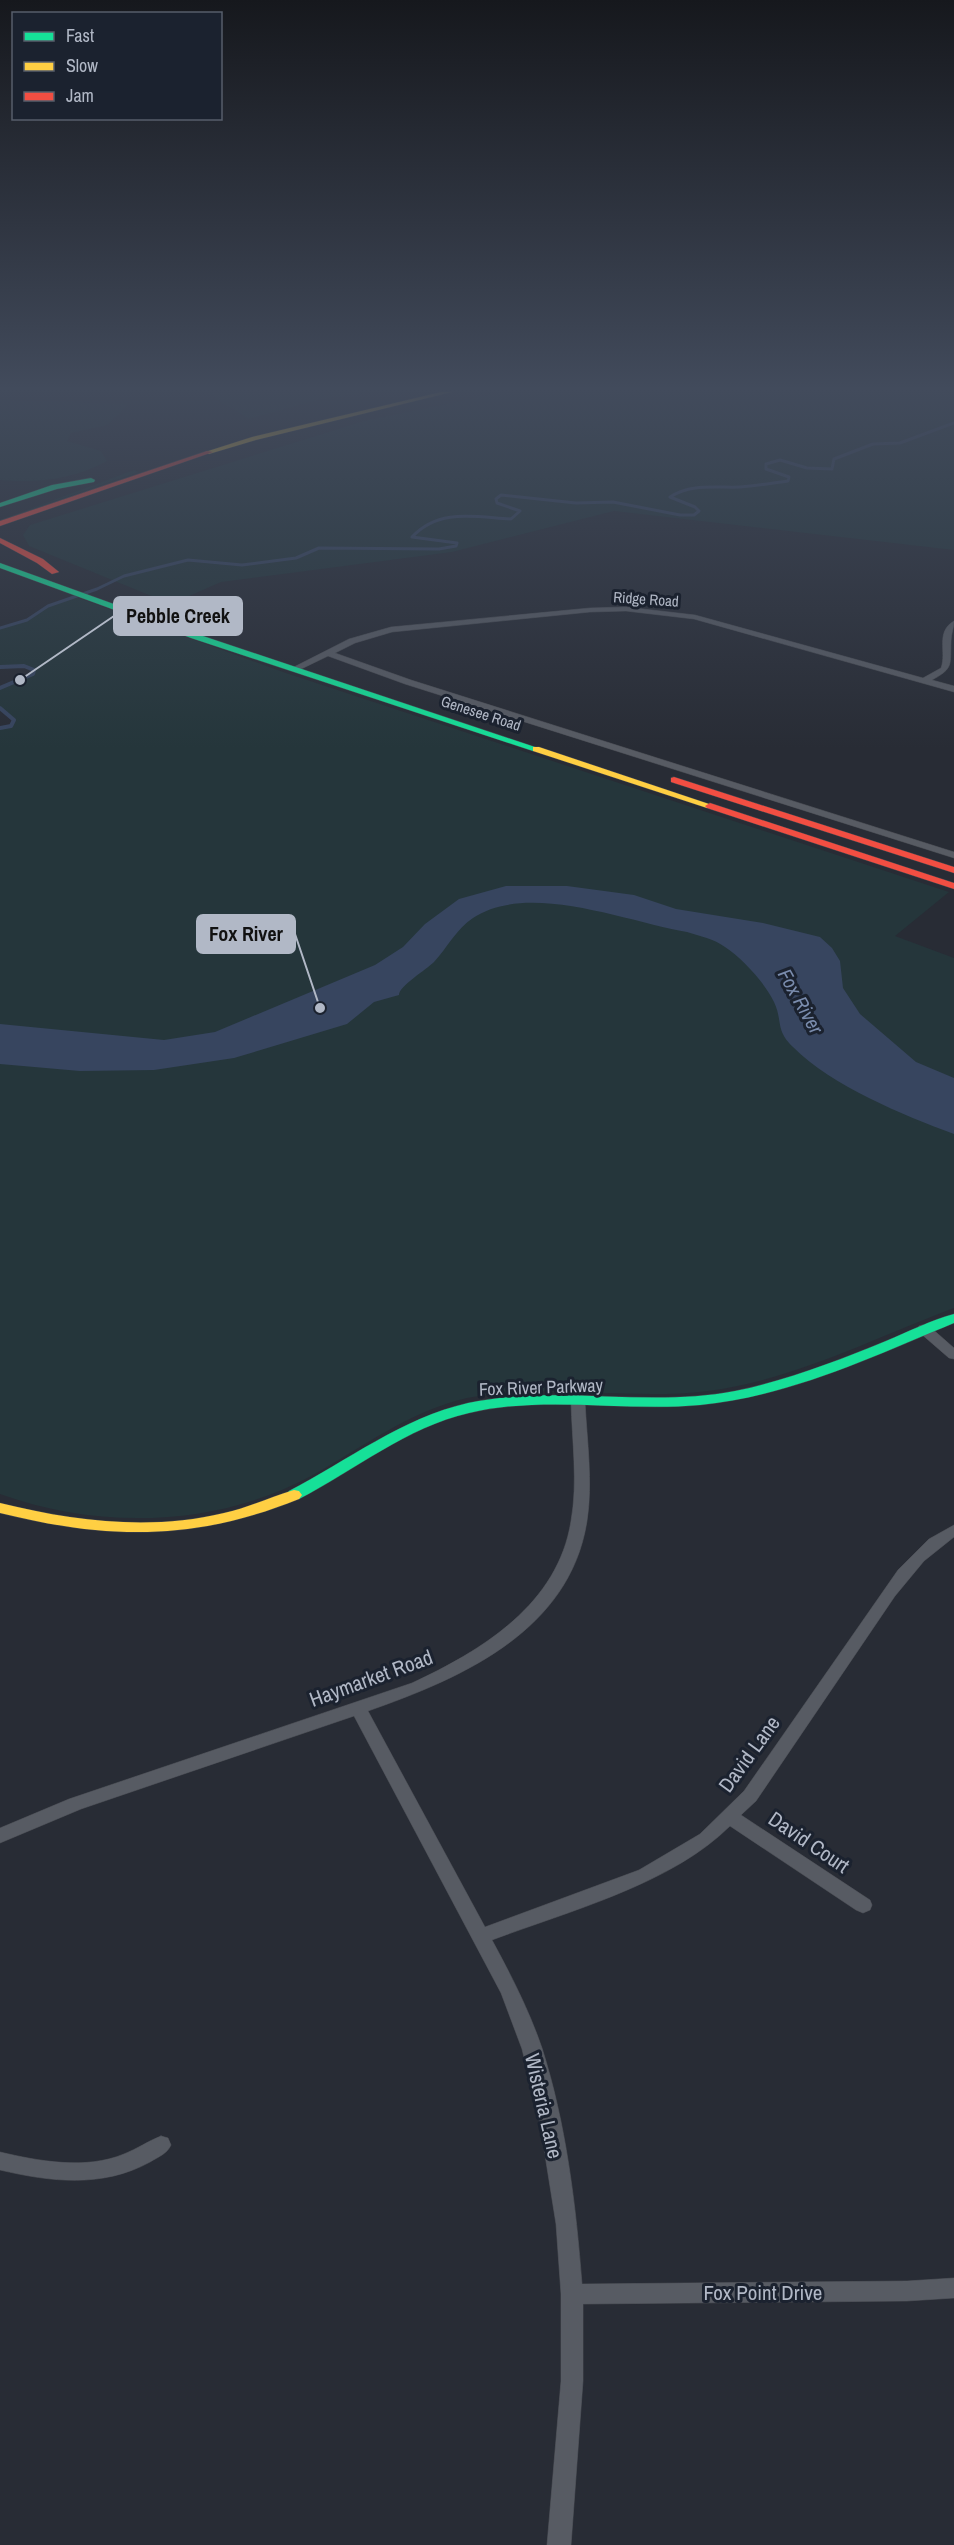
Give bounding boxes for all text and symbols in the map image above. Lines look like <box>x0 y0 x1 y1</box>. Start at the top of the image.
legend <box>12 12 222 120</box>
text: Fast <box>66 23 94 48</box>
text: Slow <box>66 53 98 78</box>
text: Jam <box>66 83 94 108</box>
street label: Ridge Road <box>613 586 679 612</box>
callout: Pebble Creek <box>114 597 242 635</box>
text: Pebble Creek <box>126 602 231 629</box>
street label: Genesee Road <box>438 690 524 736</box>
callout: Fox River <box>197 915 295 953</box>
text: Fox River <box>209 920 284 947</box>
water label: Fox River <box>772 964 830 1039</box>
street label: Fox River Parkway <box>479 1372 604 1402</box>
street label: Haymarket Road <box>305 1642 437 1714</box>
street label: David Lane <box>711 1710 787 1798</box>
street label: David Court <box>763 1804 855 1880</box>
street label: Wisteria Lane <box>518 2051 570 2161</box>
street label: Fox Point Drive <box>704 2278 822 2307</box>

